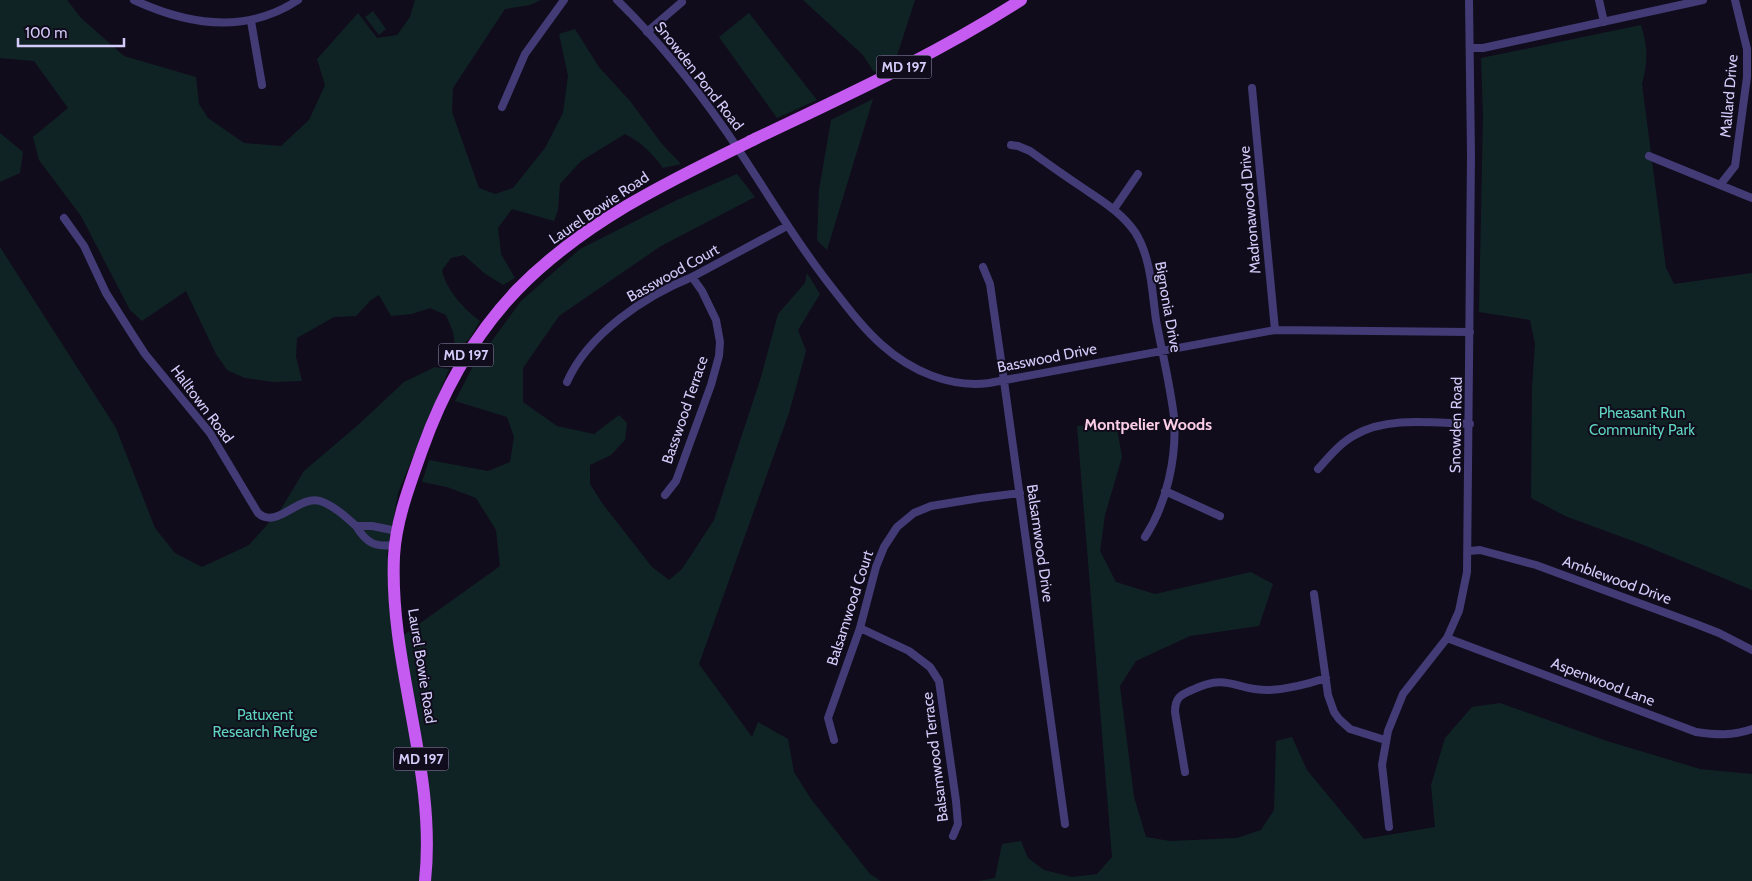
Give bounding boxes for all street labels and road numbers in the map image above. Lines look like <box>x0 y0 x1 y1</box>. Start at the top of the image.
street label: Snowden Pond Road <box>651 18 747 134</box>
street label: Mallard Drive <box>1716 53 1742 138</box>
road number: MD 197 <box>876 56 932 78</box>
street label: Madronawood Drive <box>1235 145 1265 275</box>
street label: Laurel Bowie Road <box>546 168 652 248</box>
street label: Basswood Court <box>624 240 722 306</box>
street label: Bignonia Drive <box>1151 260 1185 354</box>
street label: Basswood Drive <box>996 339 1099 376</box>
road number: MD 197 <box>438 344 494 366</box>
street label: Basswood Terrace <box>658 353 712 466</box>
street label: Halltown Road <box>167 361 237 447</box>
street label: Snowden Road <box>1446 377 1466 473</box>
street label: Balsamwood Drive <box>1023 483 1057 603</box>
street label: Balsamwood Court <box>823 548 877 668</box>
street label: Amblewood Drive <box>1560 552 1674 608</box>
street label: Laurel Bowie Road <box>404 607 440 725</box>
street label: Aspenwood Lane <box>1549 654 1658 710</box>
street label: Balsamwood Terrace <box>918 691 952 823</box>
road number: MD 197 <box>394 748 448 771</box>

